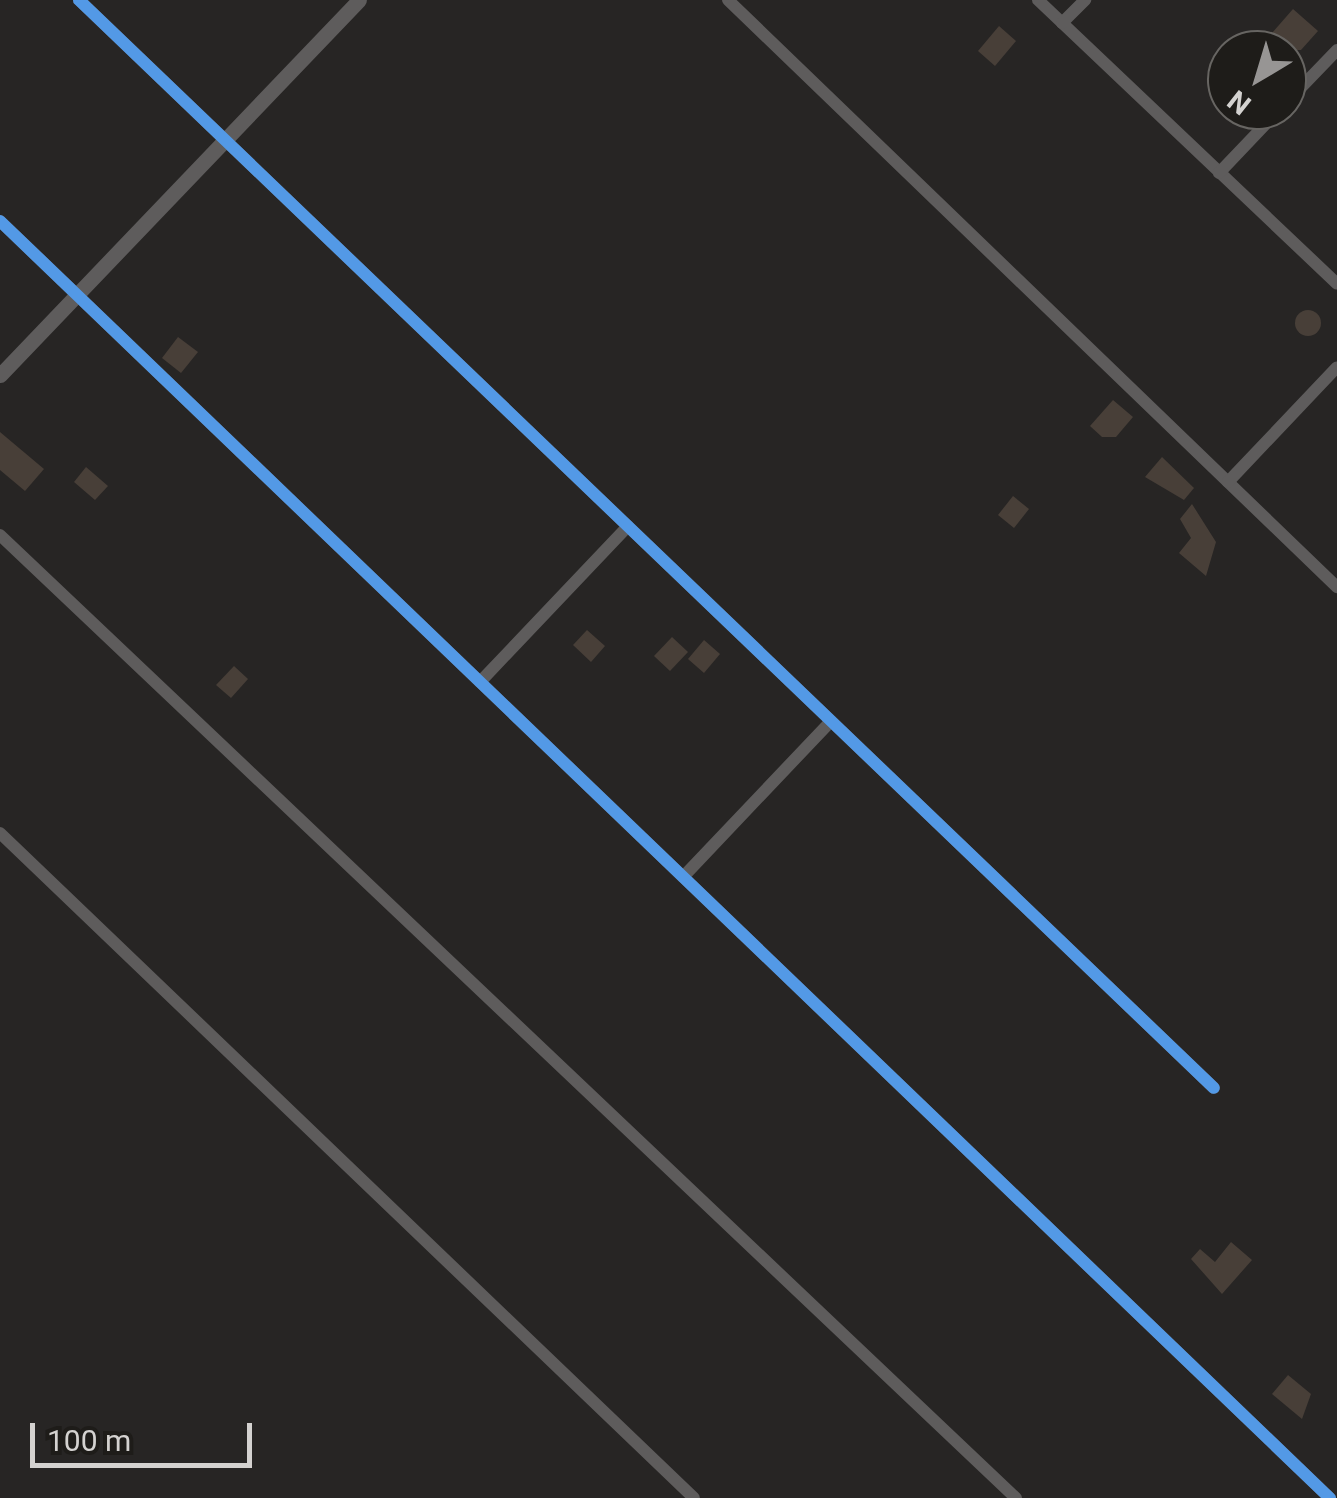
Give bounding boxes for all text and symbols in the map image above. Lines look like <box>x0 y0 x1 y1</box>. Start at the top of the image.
north arrow <box>1207 30 1307 130</box>
text: N <box>1222 83 1257 122</box>
scale bar <box>35 1403 258 1465</box>
text: 100 m <box>47 1423 131 1458</box>

